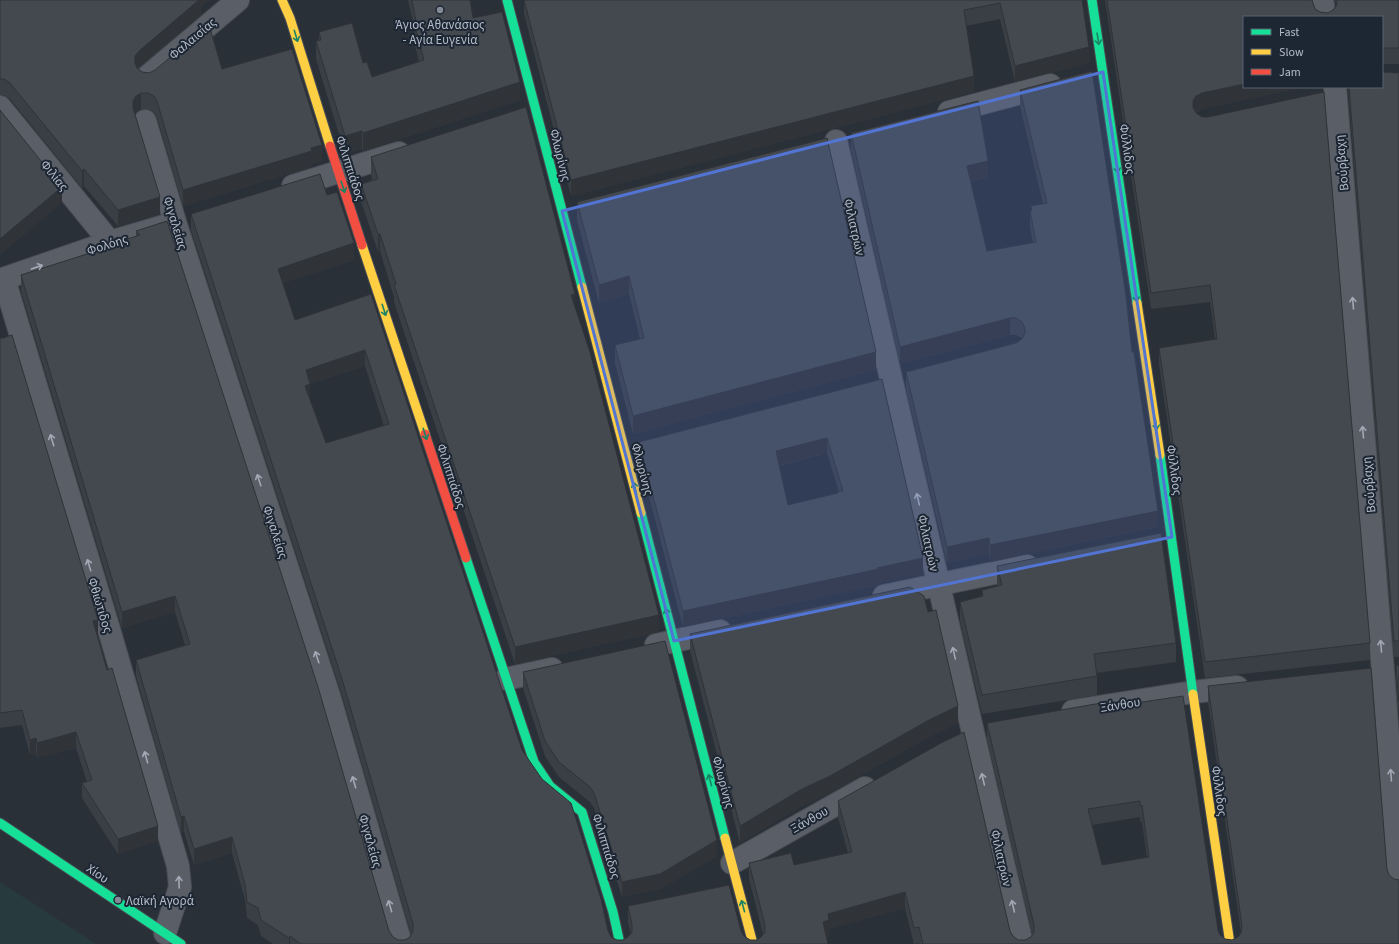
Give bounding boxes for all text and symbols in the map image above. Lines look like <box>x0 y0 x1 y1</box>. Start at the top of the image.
marker: Άγιος Αθανάσιος - Αγία Ευγενία <box>435 5 445 15</box>
street label: Φαλαισίας <box>165 13 221 64</box>
place label: Άγιος Αθανάσιος - Αγία Ευγενία <box>395 16 485 49</box>
legend <box>1243 16 1383 88</box>
text: Fast <box>1279 24 1299 41</box>
one-way arrow <box>293 30 300 43</box>
one-way arrow <box>1094 32 1102 45</box>
text: Slow <box>1279 44 1304 61</box>
text: Jam <box>1279 64 1301 81</box>
street label: Φύλλιδος <box>1115 123 1140 176</box>
street label: Φλωρίνης <box>545 127 575 184</box>
street label: Φιλιππιάδος <box>331 133 369 204</box>
street label: Βούρβαχη <box>1331 134 1353 192</box>
street label: Φιλίας <box>36 156 73 195</box>
one-way arrow <box>1113 160 1121 173</box>
one-way arrow <box>340 180 347 193</box>
street label: Φιγαλείας <box>158 195 192 252</box>
street label: Φιλιατρών <box>839 197 869 257</box>
street label: Φολόης <box>85 230 130 260</box>
one-way arrow <box>31 263 43 271</box>
one-way arrow <box>1132 289 1140 302</box>
one-way arrow <box>1349 297 1356 310</box>
one-way arrow <box>381 304 388 317</box>
one-way arrow <box>1152 417 1160 430</box>
one-way arrow <box>1360 426 1367 439</box>
one-way arrow <box>422 427 429 440</box>
one-way arrow <box>48 434 55 447</box>
street label: Φιλιππιάδος <box>432 441 470 512</box>
street label: Φλωρίνης <box>626 441 658 498</box>
street label: Φύλλιδος <box>1162 444 1187 497</box>
street label: Βούρβαχη <box>1358 456 1380 514</box>
one-way arrow <box>255 474 262 487</box>
one-way arrow <box>630 482 638 495</box>
one-way arrow <box>914 493 922 506</box>
street label: Φιγαλείας <box>258 504 292 561</box>
street label: Φιλιατρών <box>913 513 943 573</box>
one-way arrow <box>85 559 92 572</box>
street label: Φθιώτιδος <box>83 575 117 636</box>
one-way arrow <box>663 608 670 621</box>
one-way arrow <box>1378 640 1385 653</box>
one-way arrow <box>950 647 957 660</box>
one-way arrow <box>312 651 320 663</box>
street label: Ξάνθου <box>1099 693 1142 717</box>
one-way arrow <box>142 750 149 763</box>
street label: Φλωρίνης <box>707 754 739 811</box>
street label: Φύλλιδος <box>1207 765 1232 818</box>
one-way arrow <box>1387 769 1394 782</box>
one-way arrow <box>979 773 987 786</box>
one-way arrow <box>706 774 714 787</box>
one-way arrow <box>350 775 357 788</box>
street label: Ξάνθου <box>787 802 832 838</box>
street label: Φιλιππιάδος <box>588 811 625 882</box>
street label: Φιγαλείας <box>354 813 386 870</box>
street label: Φιλιατρών <box>986 828 1016 888</box>
street label: Χίου <box>83 860 112 888</box>
one-way arrow <box>175 876 182 889</box>
place label: Λαϊκή Αγορά <box>126 892 195 910</box>
marker: Λαϊκή Αγορά <box>113 895 123 905</box>
one-way arrow <box>386 900 393 913</box>
one-way arrow <box>739 900 746 913</box>
one-way arrow <box>1008 900 1016 913</box>

